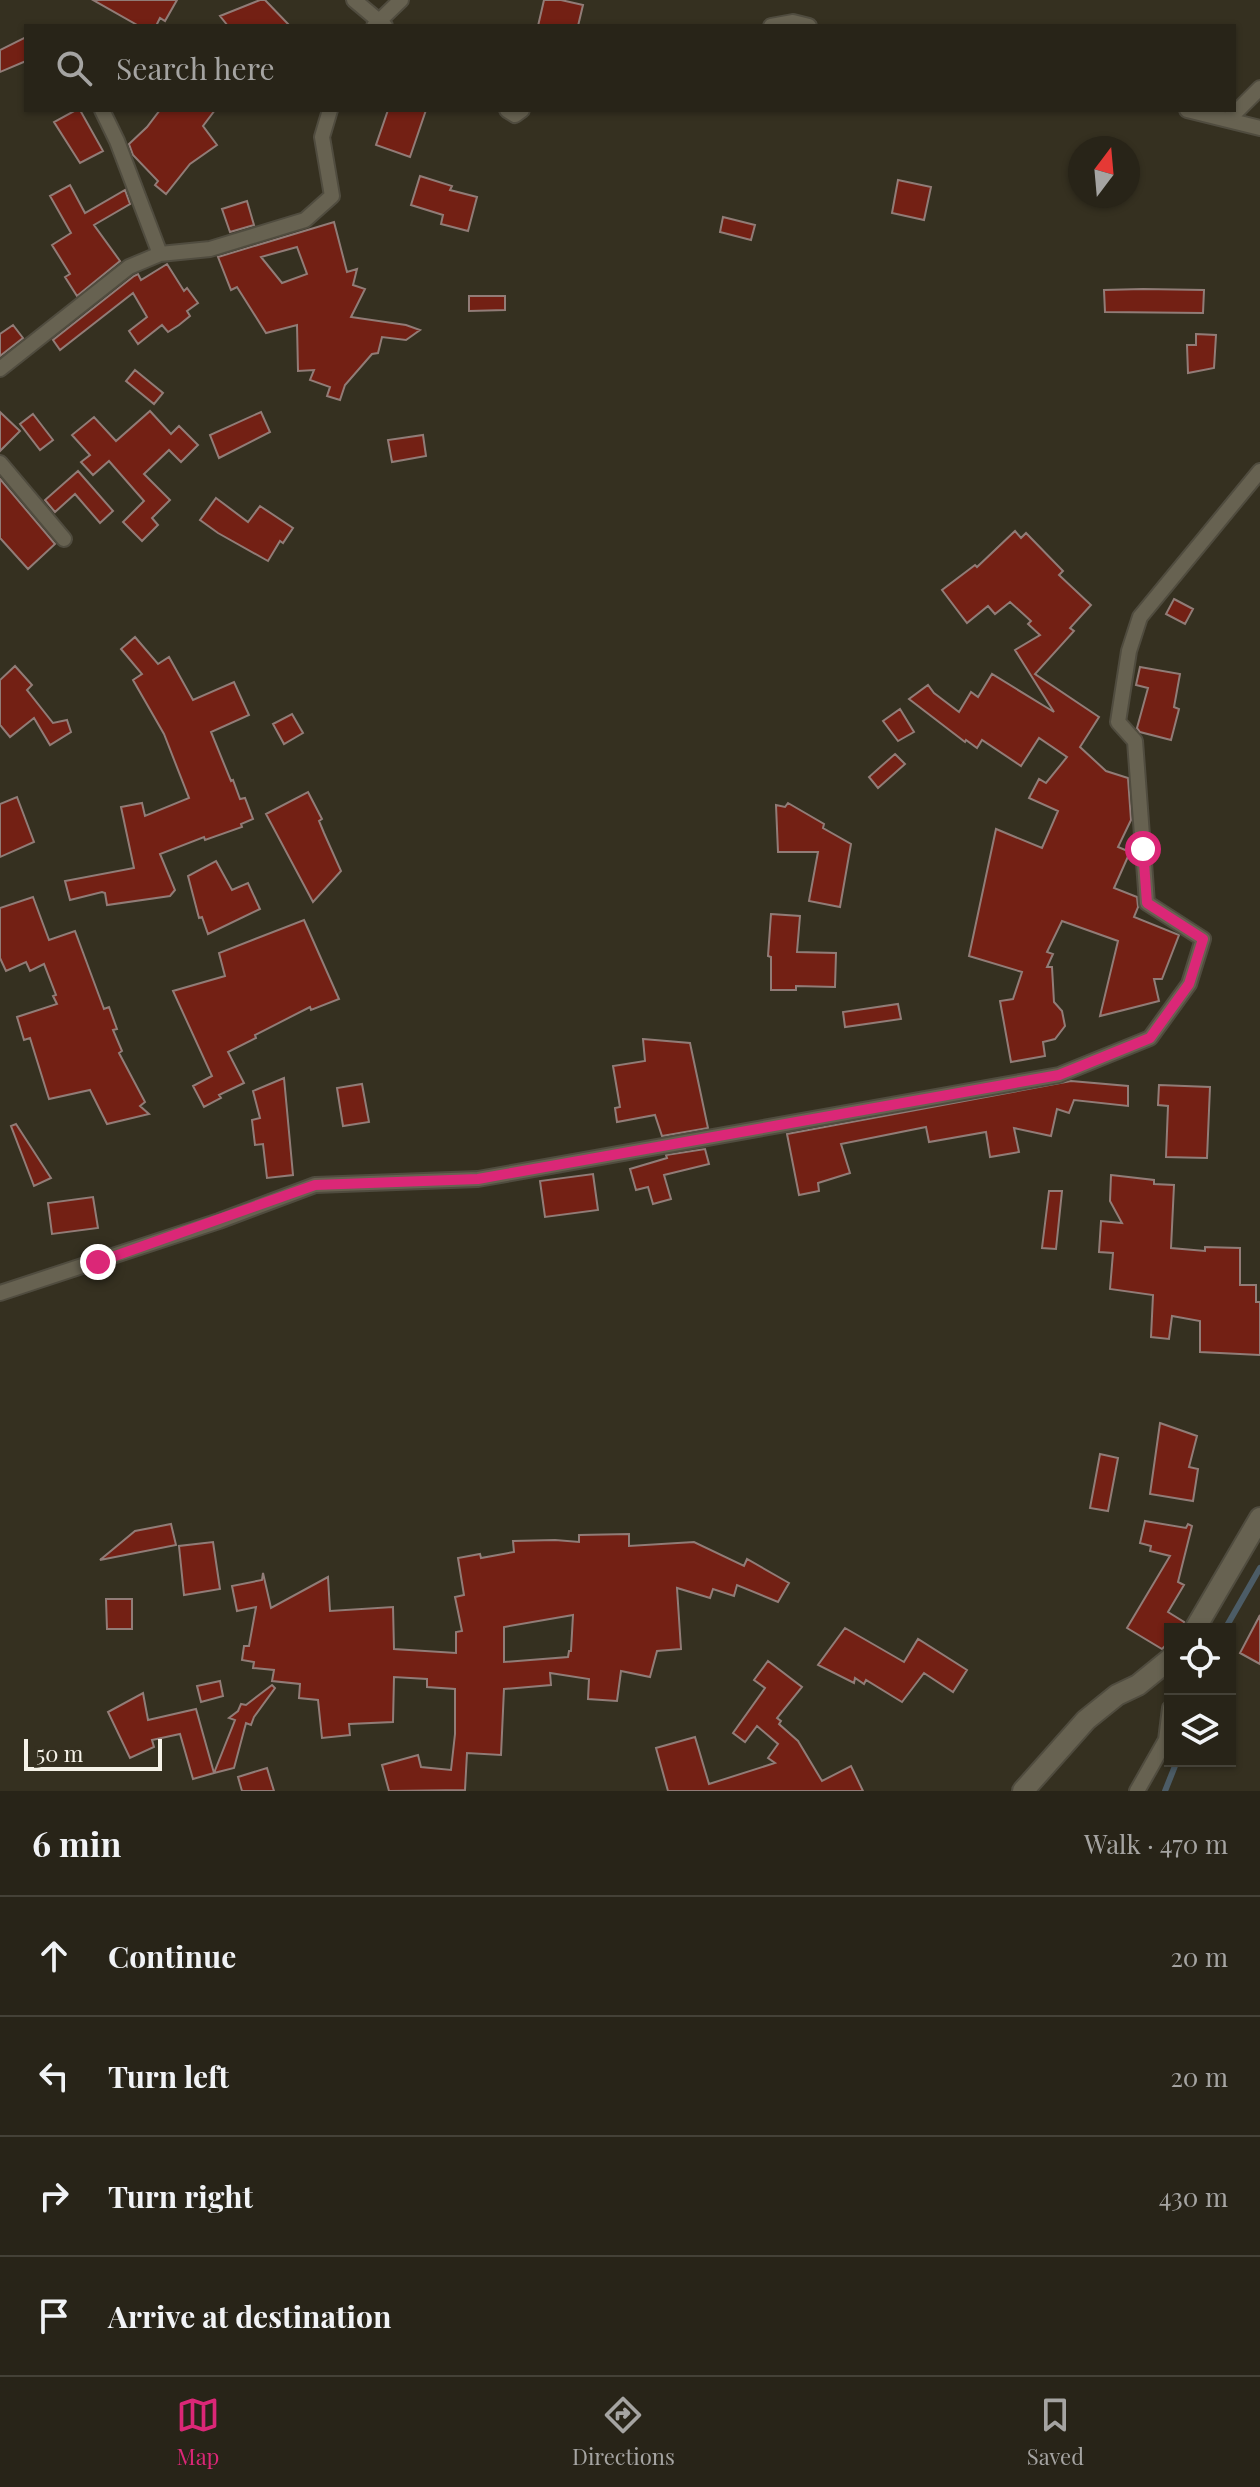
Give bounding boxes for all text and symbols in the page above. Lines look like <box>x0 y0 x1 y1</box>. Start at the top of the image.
search box <box>24 24 1236 112</box>
icon: search <box>52 46 96 90</box>
text: Search here <box>116 48 275 88</box>
north arrow <box>1068 136 1140 208</box>
route start <box>1125 831 1161 867</box>
route end <box>80 1244 116 1280</box>
map controls <box>1164 1623 1236 1767</box>
button: locate <box>1164 1623 1236 1695</box>
button: layers <box>1164 1695 1236 1767</box>
scale bar <box>24 1735 162 1771</box>
text: 50 m <box>36 1738 83 1768</box>
text: 6 min <box>32 1820 121 1866</box>
text: Walk · 470 m <box>1084 1826 1228 1861</box>
icon: ahead <box>32 1934 76 1978</box>
text: Continue <box>108 1936 236 1976</box>
text: 20 m <box>1170 1939 1228 1974</box>
icon: left <box>32 2054 76 2098</box>
text: Turn left <box>108 2056 229 2096</box>
text: 20 m <box>1170 2059 1228 2094</box>
icon: right <box>32 2174 76 2218</box>
text: Turn right <box>108 2176 253 2216</box>
text: 430 m <box>1159 2179 1228 2214</box>
icon: arrive <box>32 2294 76 2338</box>
text: Arrive at destination <box>108 2296 391 2336</box>
tab: Map <box>176 2393 220 2471</box>
tab: Directions <box>572 2393 675 2471</box>
tab: Saved <box>1027 2393 1084 2471</box>

